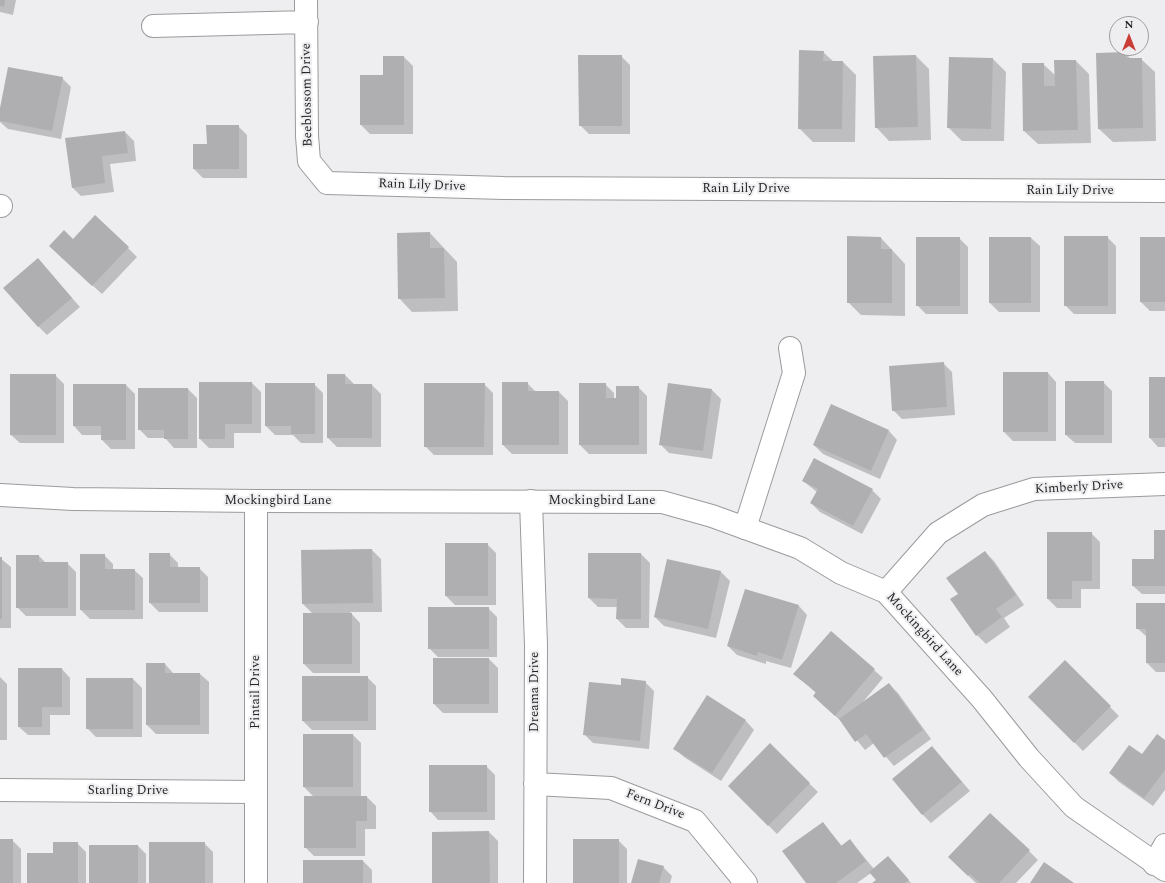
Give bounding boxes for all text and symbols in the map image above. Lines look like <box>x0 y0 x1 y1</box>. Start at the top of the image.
north arrow <box>1109 16 1149 56</box>
text: N <box>1125 16 1133 33</box>
street label: Beeblossom Drive <box>299 43 317 147</box>
street label: Rain Lily Drive <box>378 177 466 195</box>
street label: Rain Lily Drive <box>702 181 790 197</box>
street label: Rain Lily Drive <box>1026 183 1114 199</box>
street label: Kimberly Drive <box>1035 478 1123 498</box>
street label: Mockingbird Lane <box>225 493 331 509</box>
street label: Mockingbird Lane <box>549 493 655 509</box>
street label: Mockingbird Lane <box>882 590 966 680</box>
street label: Dreama Drive <box>527 652 543 732</box>
street label: Pintail Drive <box>248 655 264 729</box>
street label: Starling Drive <box>88 783 168 799</box>
street label: Fern Drive <box>623 787 687 823</box>

